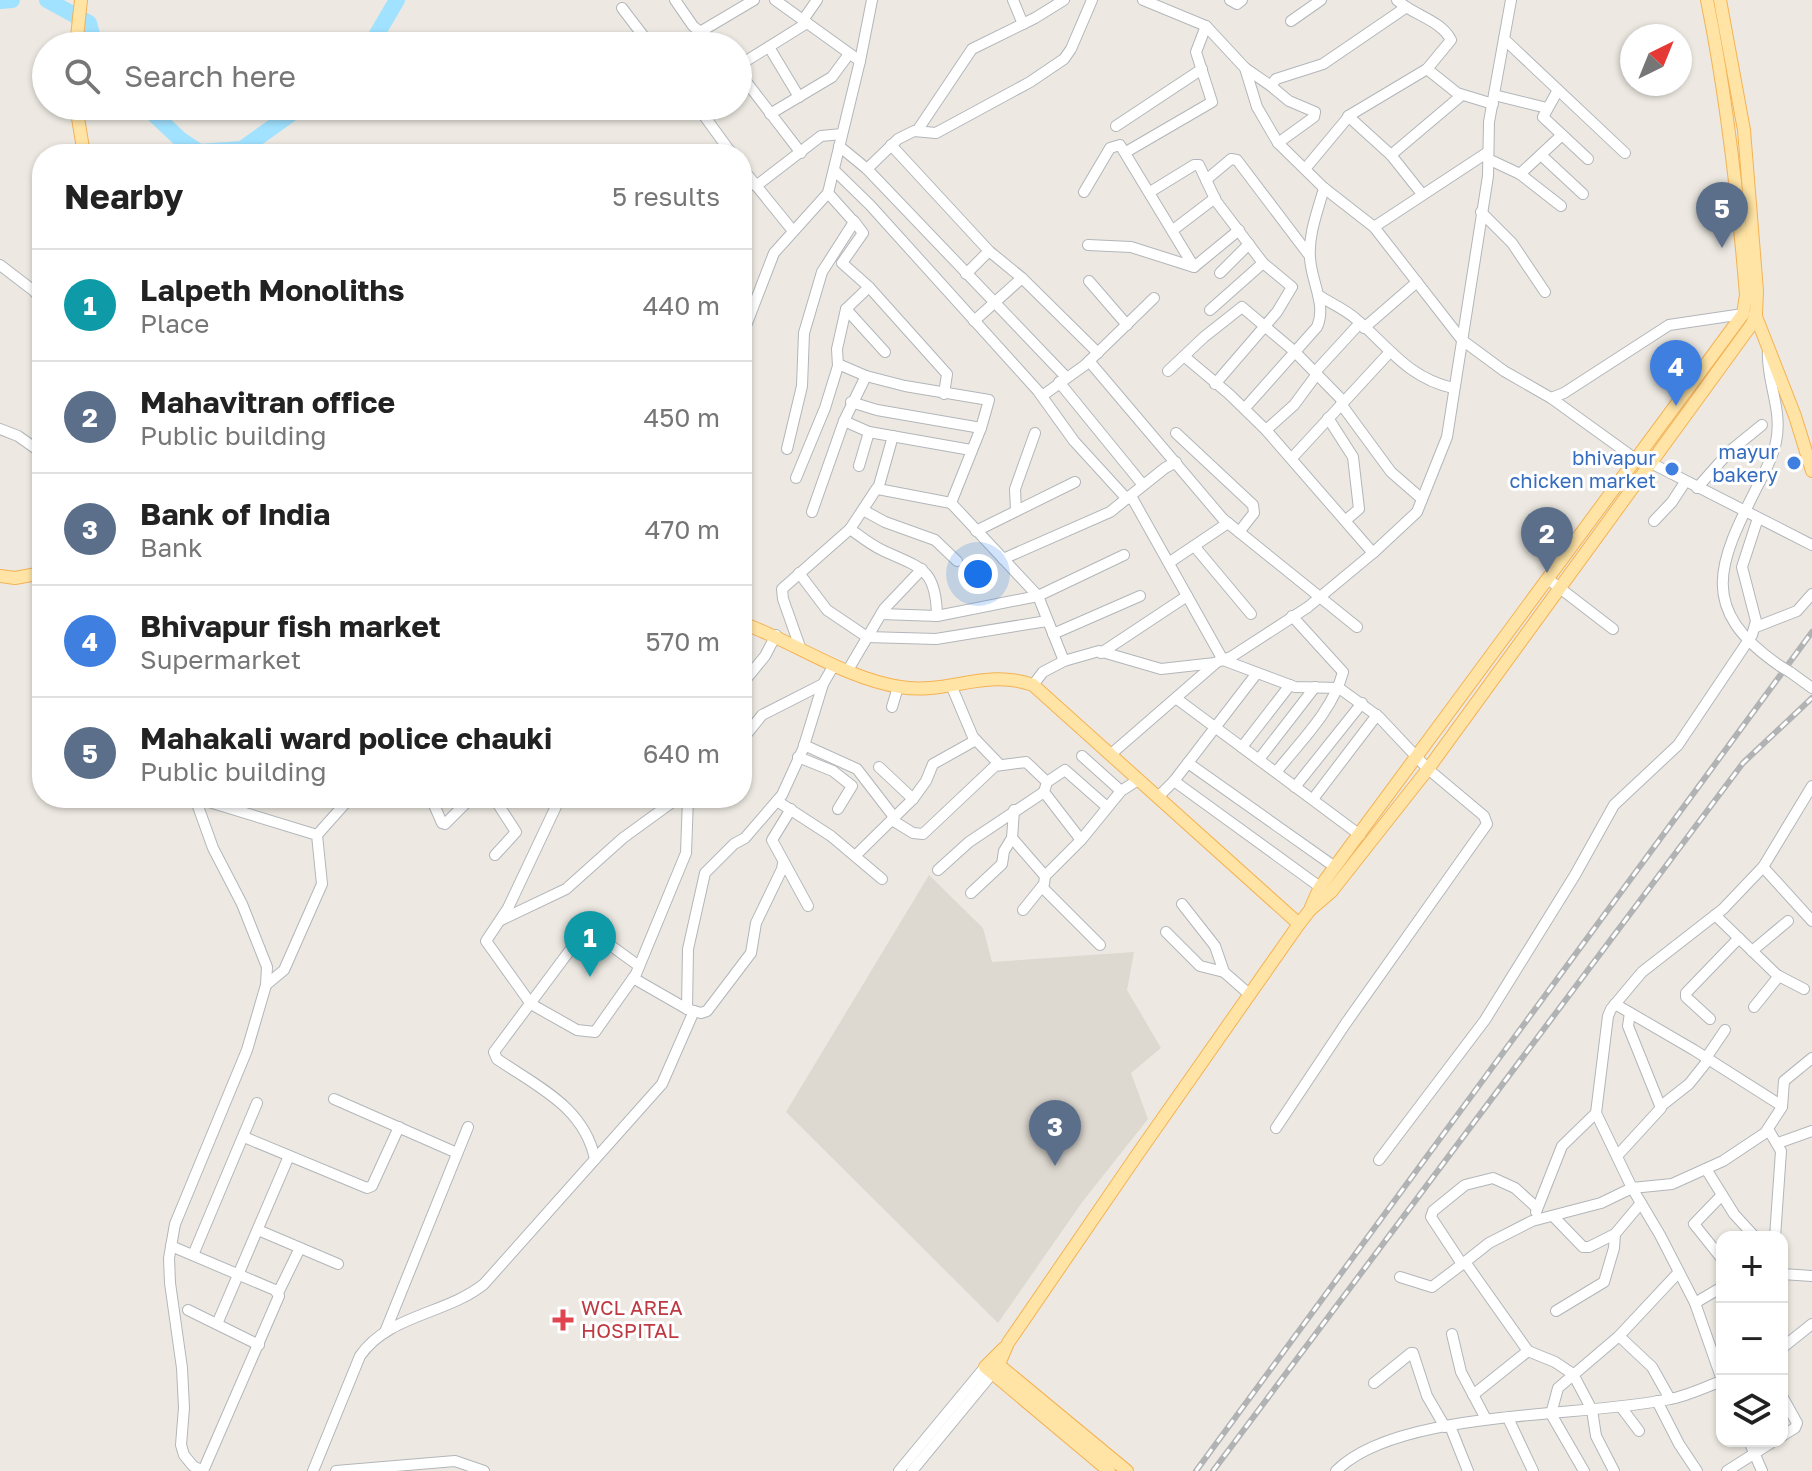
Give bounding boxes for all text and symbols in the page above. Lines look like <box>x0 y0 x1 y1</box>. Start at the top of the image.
north arrow <box>1620 24 1692 96</box>
search box <box>32 32 752 120</box>
icon: search <box>60 54 104 98</box>
text: Search here <box>124 58 296 94</box>
text: Nearby <box>64 176 184 216</box>
text: 5 results <box>612 181 720 212</box>
pin: 5 <box>1696 182 1748 248</box>
text: Lalpeth Monoliths <box>140 272 405 308</box>
text: 1 <box>83 290 97 321</box>
text: 440 m <box>643 290 720 321</box>
text: Place <box>140 308 209 339</box>
pin: 4 <box>1650 340 1702 406</box>
text: Mahavitran office <box>140 384 395 420</box>
text: 2 <box>82 402 98 433</box>
text: 450 m <box>643 402 720 433</box>
text: Public building <box>140 420 326 451</box>
place label: mayur bakery <box>1712 439 1778 486</box>
place label: bhivapur chicken market <box>1509 445 1656 492</box>
marker: mayur bakery <box>1785 454 1803 472</box>
marker: bhivapur chicken market <box>1663 460 1681 478</box>
text: Bank of India <box>140 496 330 532</box>
pin: 2 <box>1521 507 1573 573</box>
text: 3 <box>82 514 98 545</box>
text: 470 m <box>645 514 720 545</box>
text: Bank <box>140 532 203 563</box>
your location <box>958 554 998 594</box>
text: Bhivapur fish market <box>140 608 441 644</box>
text: 4 <box>82 626 98 657</box>
text: 570 m <box>646 626 720 657</box>
text: Supermarket <box>140 644 301 675</box>
text: Mahakali ward police chauki <box>140 720 552 756</box>
text: 5 <box>82 738 98 769</box>
text: 640 m <box>643 738 720 769</box>
text: Public building <box>140 756 326 787</box>
pin: 1 <box>564 911 616 977</box>
pin: 3 <box>1029 1100 1081 1166</box>
map controls <box>1716 1231 1788 1447</box>
button: + <box>1716 1231 1788 1303</box>
place label: WCL AREA HOSPITAL <box>581 1295 683 1342</box>
button: − <box>1716 1303 1788 1375</box>
marker: WCL AREA HOSPITAL <box>552 1309 574 1331</box>
button: layers <box>1716 1375 1788 1447</box>

